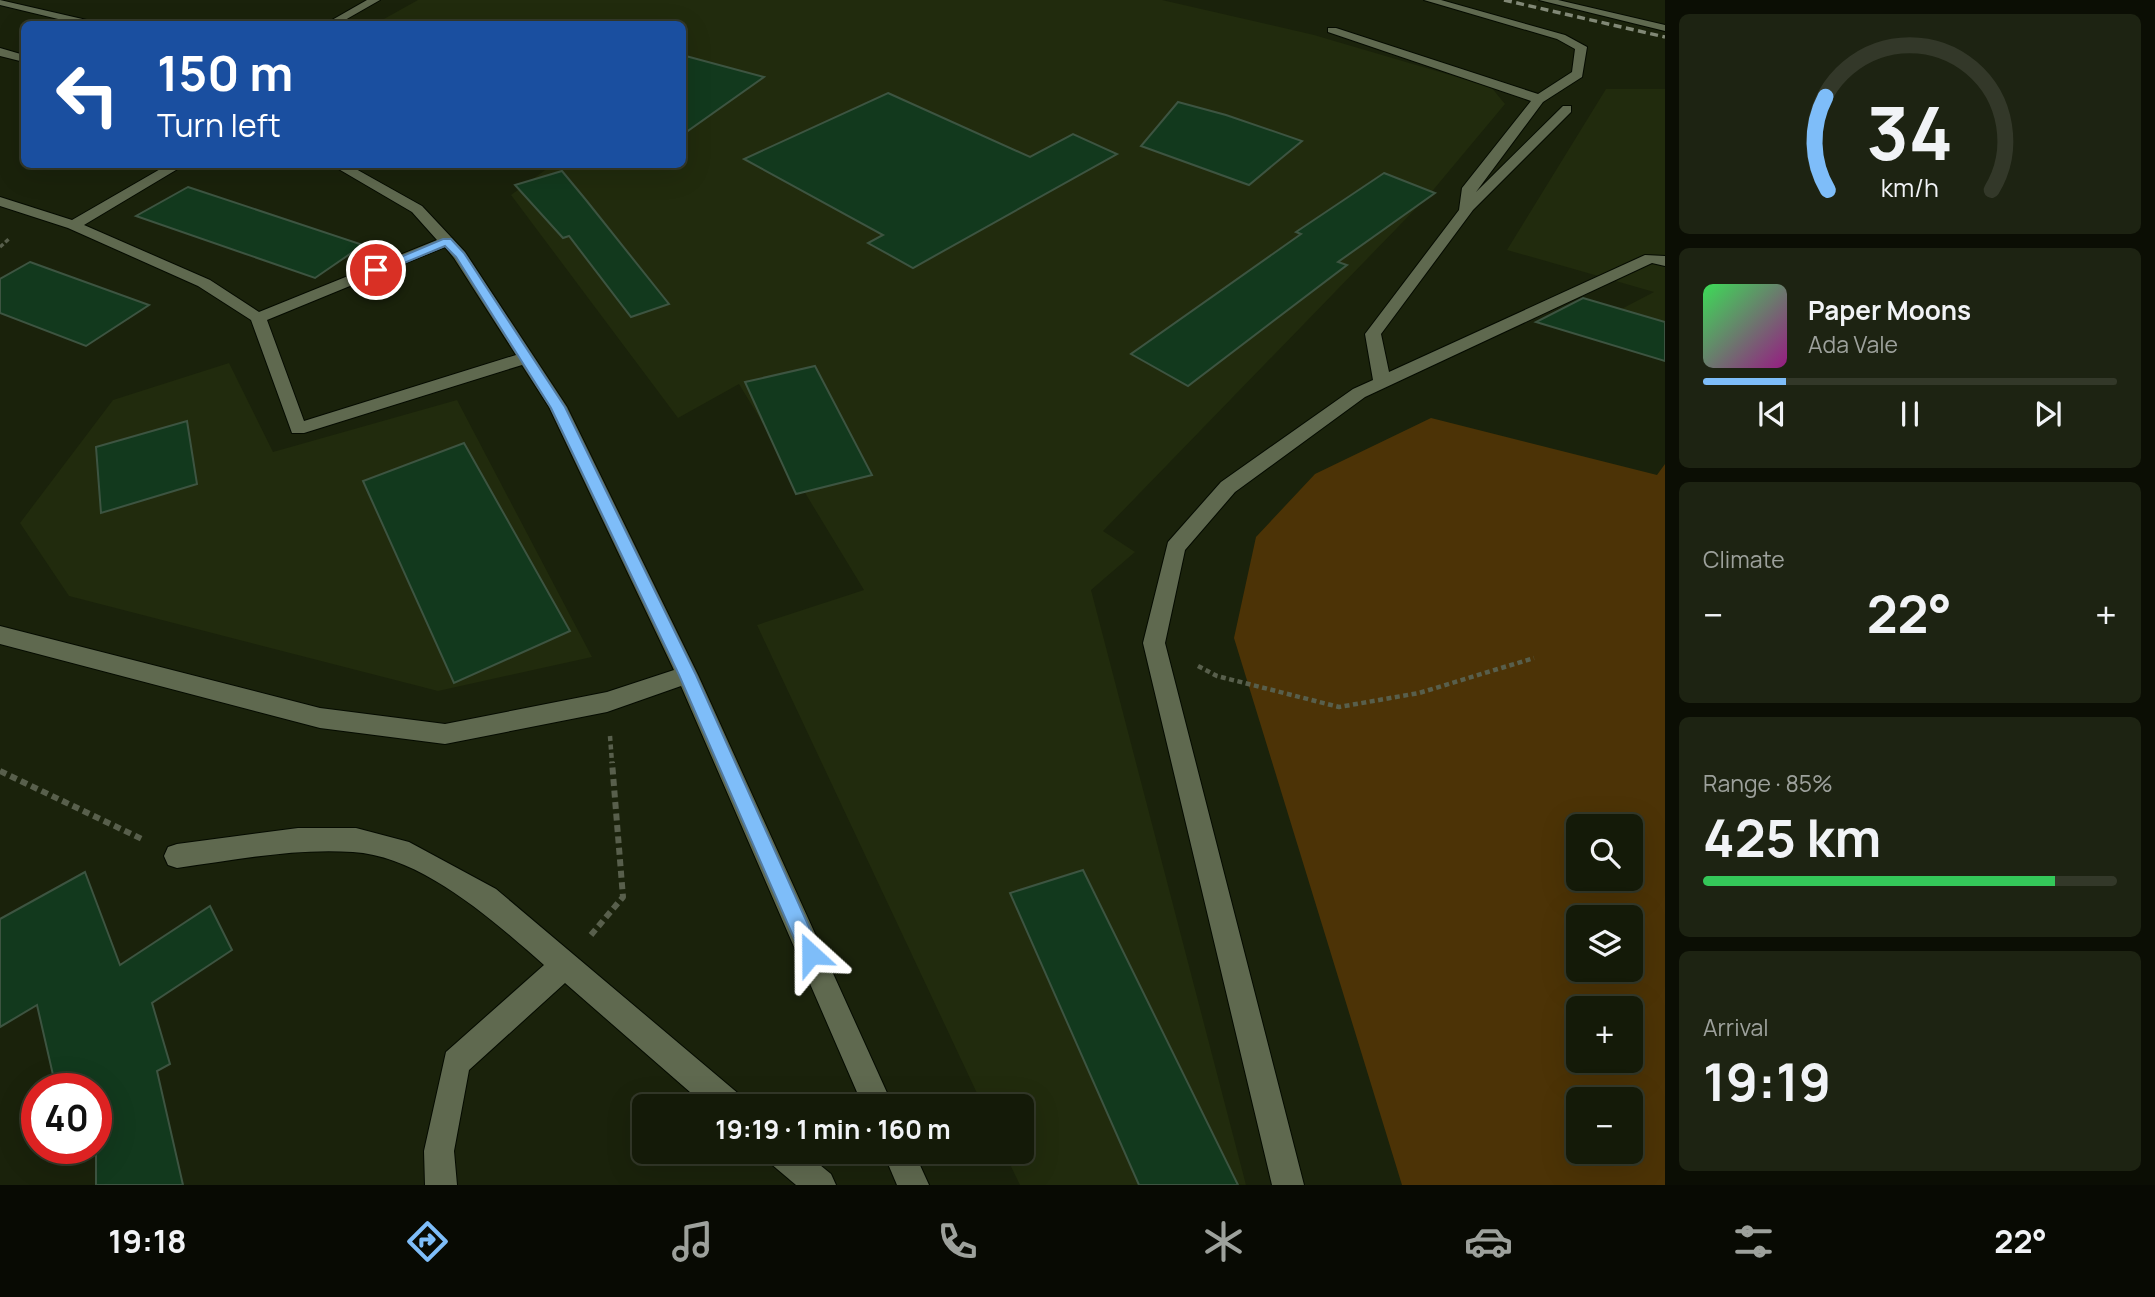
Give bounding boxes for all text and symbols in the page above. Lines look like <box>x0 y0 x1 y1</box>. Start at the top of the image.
text: 150 m <box>157 39 293 106</box>
icon: left <box>42 49 133 140</box>
text: 34 <box>1867 82 1953 182</box>
text: Turn left <box>157 103 281 147</box>
text: km/h <box>1881 170 1939 205</box>
pin <box>346 240 406 300</box>
icon: arrive <box>357 251 395 289</box>
text: Paper Moons <box>1808 292 1971 328</box>
text: Ada Vale <box>1808 328 1898 360</box>
icon: previous <box>1753 395 1791 433</box>
icon: pause <box>1891 395 1929 433</box>
icon: next <box>2029 395 2067 433</box>
text: Climate <box>1703 543 1785 575</box>
text: 22° <box>1867 578 1952 649</box>
text: − <box>1703 588 1724 640</box>
text: + <box>2095 588 2117 640</box>
text: Range · 85% <box>1703 767 1833 799</box>
text: 425 km <box>1703 802 1881 873</box>
map controls <box>1566 814 1643 1164</box>
button: search <box>1566 814 1643 891</box>
button: layers <box>1566 905 1643 982</box>
position arrow <box>774 917 848 991</box>
button: + <box>1566 996 1643 1073</box>
text: Arrival <box>1703 1011 1769 1043</box>
text: 19:19 <box>1703 1046 1831 1117</box>
speed limit sign: 40 <box>21 1073 112 1164</box>
button: − <box>1566 1087 1643 1164</box>
text: 19:19 · 1 min · 160 m <box>715 1111 951 1147</box>
icon: directions <box>403 1217 452 1266</box>
icon: music <box>668 1217 717 1266</box>
icon: phone <box>933 1217 982 1266</box>
icon: climate <box>1199 1217 1248 1266</box>
icon: car <box>1464 1217 1513 1266</box>
icon: filters <box>1729 1217 1778 1266</box>
text: 19:18 <box>108 1219 187 1263</box>
text: 22° <box>1994 1219 2047 1263</box>

